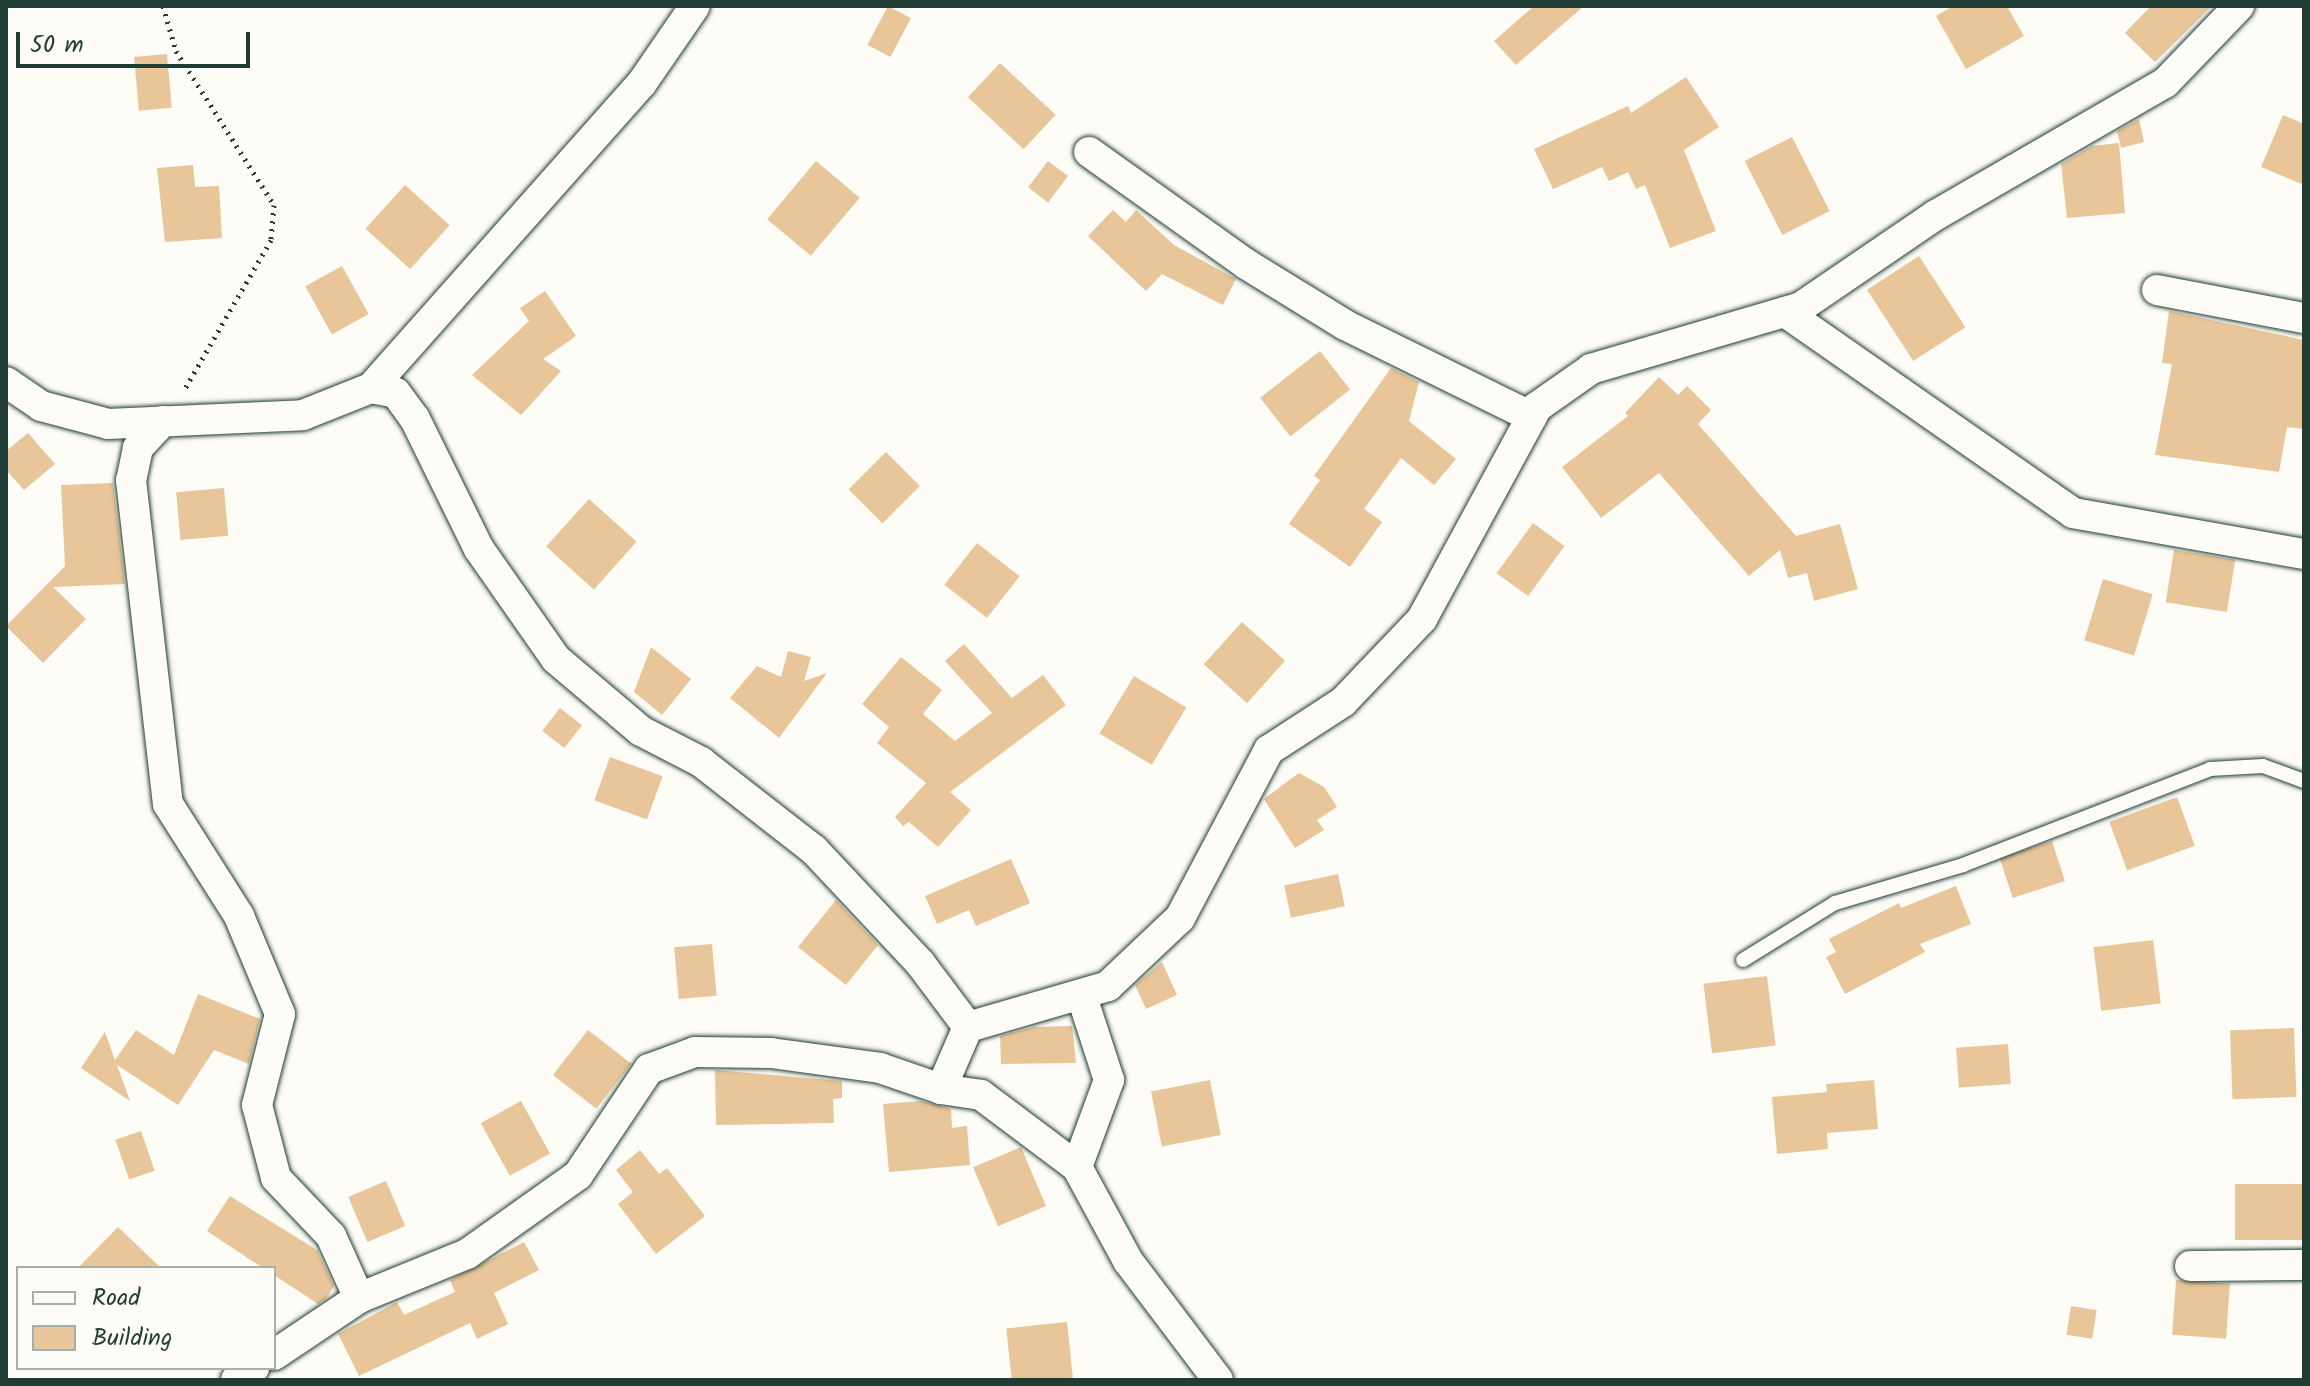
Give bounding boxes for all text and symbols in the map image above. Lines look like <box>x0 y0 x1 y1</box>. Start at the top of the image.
scale bar <box>20 16 254 66</box>
text: 50 m <box>30 26 84 65</box>
legend <box>16 1266 276 1370</box>
text: Road <box>92 1279 140 1318</box>
text: Building <box>92 1319 172 1358</box>

